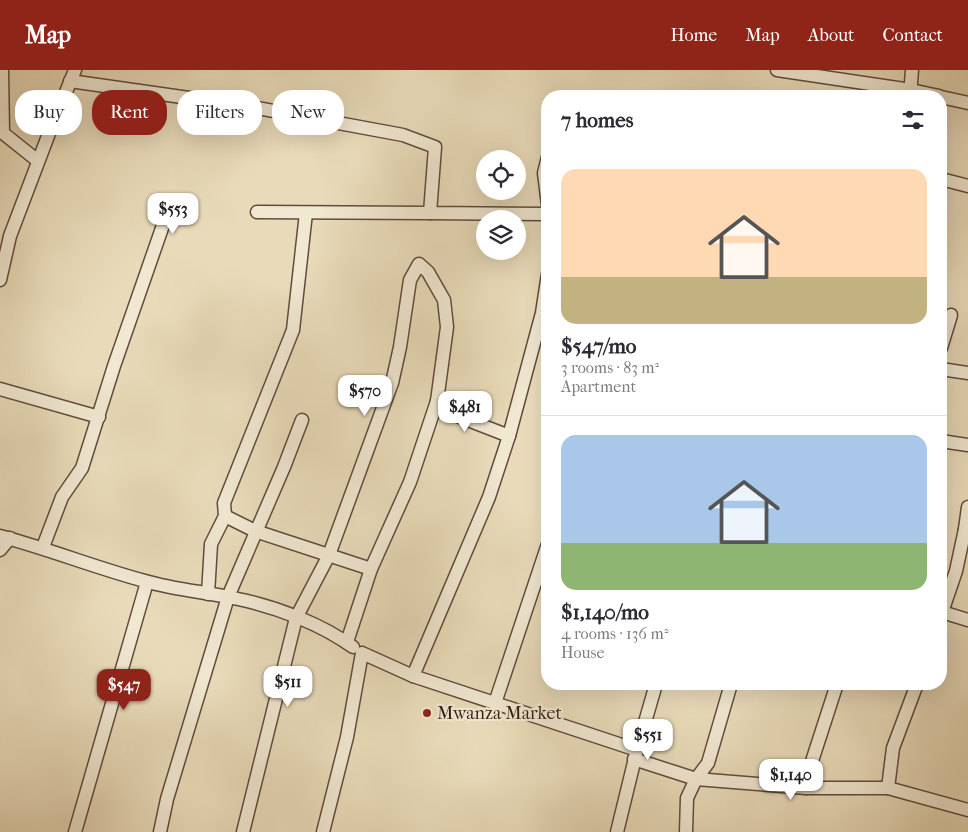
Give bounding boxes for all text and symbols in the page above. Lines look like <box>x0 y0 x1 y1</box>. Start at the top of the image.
text: Map <box>25 21 71 49</box>
text: Home <box>670 25 717 46</box>
text: Map <box>745 25 780 46</box>
text: About <box>808 25 854 46</box>
text: Contact <box>882 25 943 46</box>
chip: Buy <box>15 90 82 135</box>
chip: Rent <box>92 90 167 135</box>
chip: Filters <box>177 90 262 135</box>
chip: New <box>272 90 344 135</box>
icon: filters <box>899 106 927 134</box>
text: 7 homes <box>561 108 633 132</box>
map controls <box>476 150 526 260</box>
button: locate <box>476 150 526 200</box>
pin: $553 <box>143 192 203 235</box>
text: $553 <box>158 199 188 218</box>
icon: home <box>699 202 789 292</box>
button: layers <box>476 210 526 260</box>
text: $547/mo <box>561 334 636 358</box>
text: 3 rooms · 83 m² <box>561 358 659 377</box>
pin: $570 <box>335 374 395 417</box>
text: Apartment <box>561 377 636 396</box>
text: $570 <box>349 381 381 400</box>
pin: $481 <box>435 390 495 433</box>
text: $481 <box>449 397 481 416</box>
icon: home <box>699 467 789 557</box>
text: $1,140/mo <box>561 600 649 624</box>
text: 4 rooms · 136 m² <box>561 624 668 643</box>
text: House <box>561 643 604 662</box>
pin: $511 <box>258 666 318 708</box>
pin: $547 <box>94 668 154 711</box>
text: $511 <box>274 672 302 691</box>
text: $547 <box>108 675 140 694</box>
place label: Mwanza Market <box>437 703 562 724</box>
marker: Mwanza Market <box>421 707 433 719</box>
pin: $551 <box>618 718 678 761</box>
text: $551 <box>634 725 662 744</box>
pin: $1,140 <box>750 758 832 801</box>
text: $1,140 <box>770 765 812 784</box>

